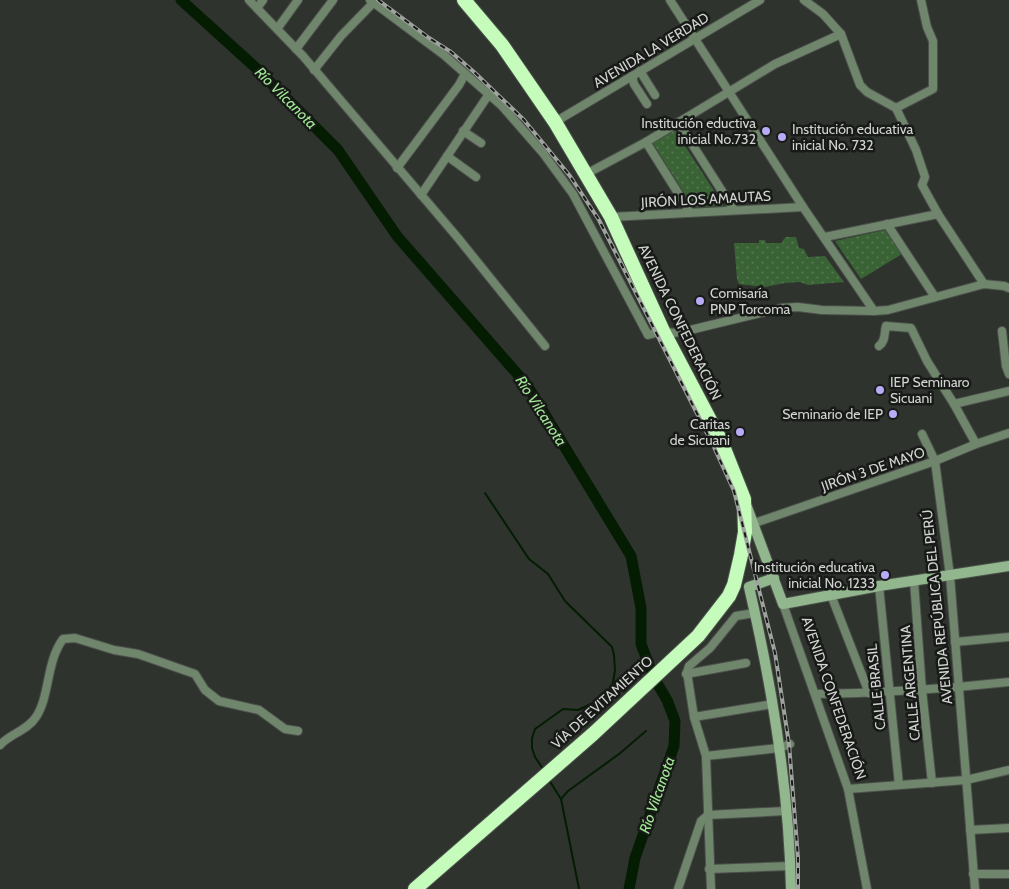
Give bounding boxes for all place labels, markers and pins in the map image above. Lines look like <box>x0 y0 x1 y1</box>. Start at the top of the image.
place label: Institución eductiva inicial No.732 <box>641 114 756 148</box>
place label: Institución educativa inicial No. 732 <box>792 120 914 154</box>
marker: Institución eductiva inicial No.732 <box>760 125 772 137</box>
marker: Institución educativa inicial No. 732 <box>776 131 788 143</box>
place label: Comisaría PNP Torcoma <box>710 284 791 318</box>
marker: Comisaría PNP Torcoma <box>694 295 706 307</box>
place label: IEP Seminaro Sicuani <box>890 373 970 407</box>
marker: IEP Seminaro Sicuani <box>874 384 886 396</box>
place label: Seminario de IEP <box>782 405 883 423</box>
marker: Seminario de IEP <box>887 408 899 420</box>
place label: Caritas de Sicuani <box>670 415 730 449</box>
marker: Caritas de Sicuani <box>734 426 746 438</box>
place label: Institución educativa inicial No. 1233 <box>754 558 875 592</box>
marker: Institución educativa inicial No. 1233 <box>879 569 891 581</box>

